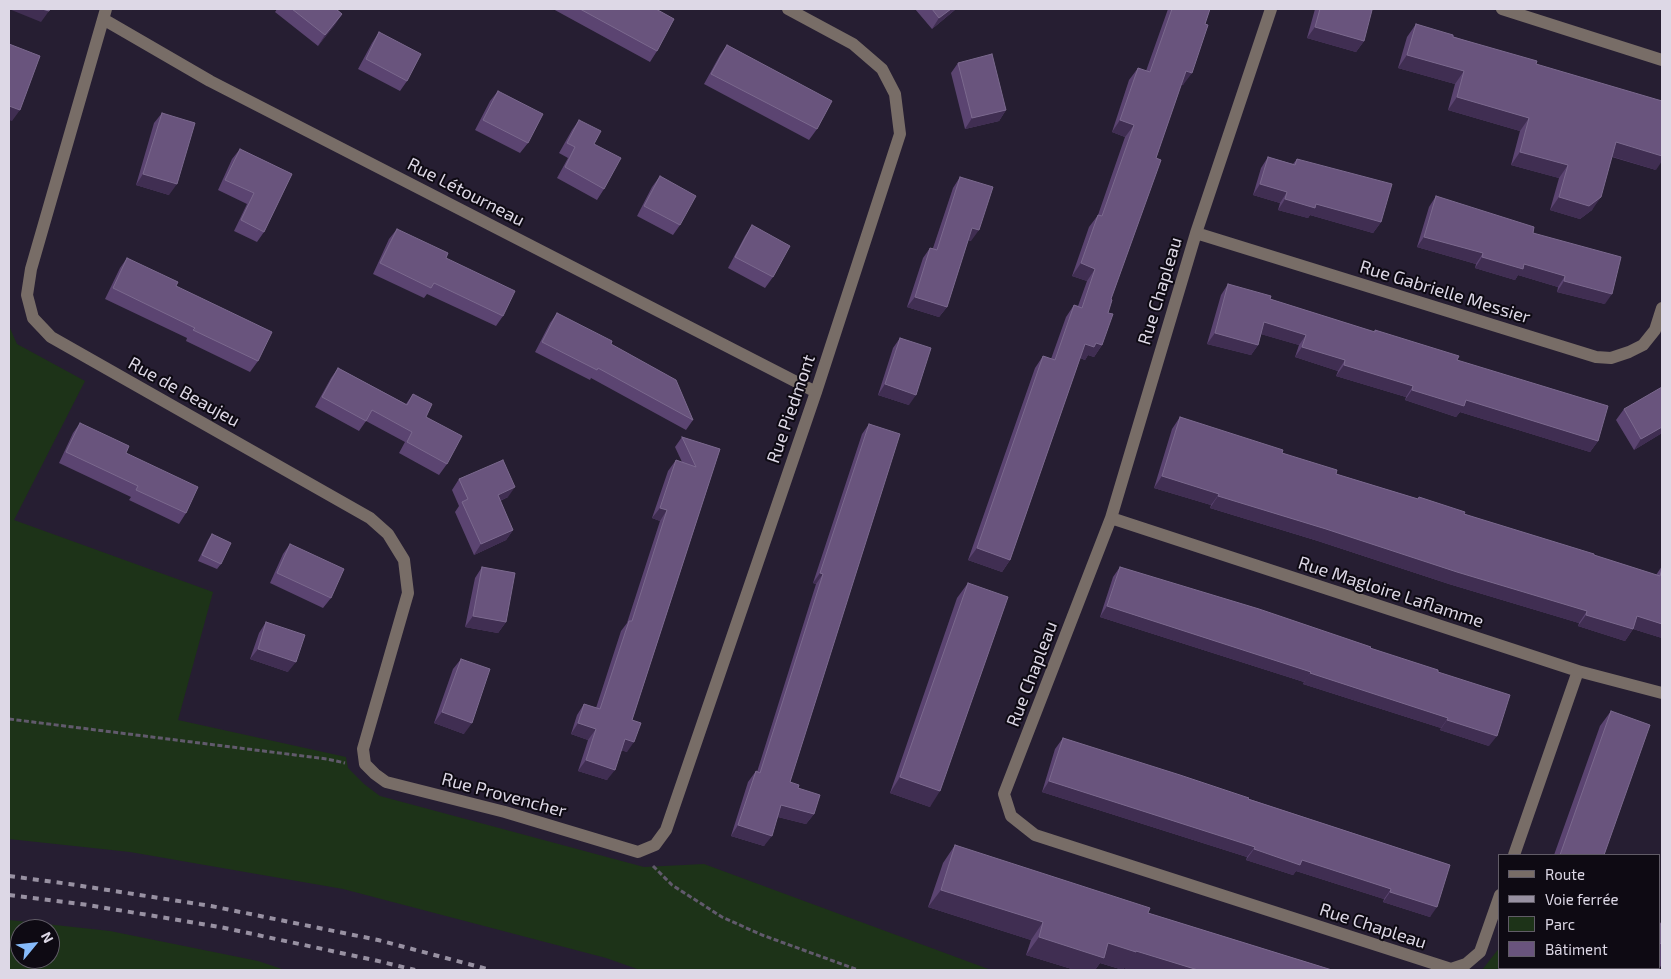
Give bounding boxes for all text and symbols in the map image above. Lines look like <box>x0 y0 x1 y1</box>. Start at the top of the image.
street label: Rue Létourneau <box>404 153 528 231</box>
street label: Rue Chapleau <box>1133 235 1187 347</box>
street label: Rue Gabrielle Messier <box>1357 256 1533 328</box>
street label: Rue de Beaujeu <box>124 352 244 432</box>
street label: Rue Piedmont <box>762 352 820 466</box>
street label: Rue Magloire Laflamme <box>1296 552 1486 632</box>
street label: Rue Chapleau <box>1002 618 1062 730</box>
street label: Rue Provencher <box>439 768 569 822</box>
legend <box>1498 854 1661 969</box>
text: Route <box>1545 865 1585 883</box>
text: Voie ferrée <box>1545 890 1619 908</box>
street label: Rue Chapleau <box>1317 899 1429 953</box>
text: Parc <box>1545 915 1575 933</box>
north arrow <box>10 919 60 969</box>
text: N <box>38 929 58 946</box>
text: Bâtiment <box>1545 940 1608 958</box>

